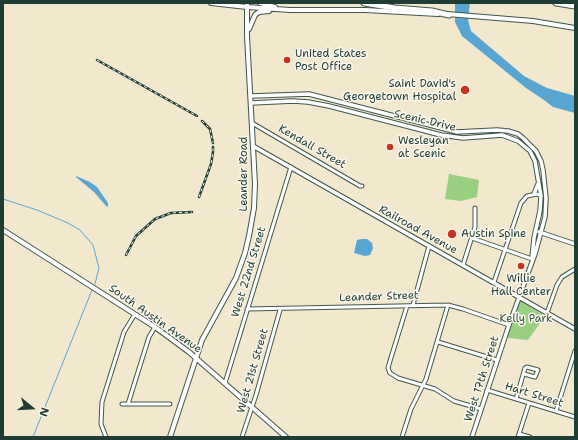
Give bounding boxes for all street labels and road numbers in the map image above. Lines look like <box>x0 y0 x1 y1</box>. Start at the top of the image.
street label: Scenic Drive <box>393 107 457 135</box>
street label: Kendall Street <box>276 122 348 172</box>
street label: Leander Road <box>237 137 251 211</box>
street label: Railroad Avenue <box>376 203 460 257</box>
street label: West 22nd Street <box>229 225 269 319</box>
street label: South Austin Avenue <box>106 282 204 356</box>
street label: Leander Street <box>339 289 419 305</box>
street label: West 21st Street <box>235 327 271 415</box>
street label: West 17th Street <box>462 335 502 423</box>
street label: Hart Street <box>503 380 565 410</box>

